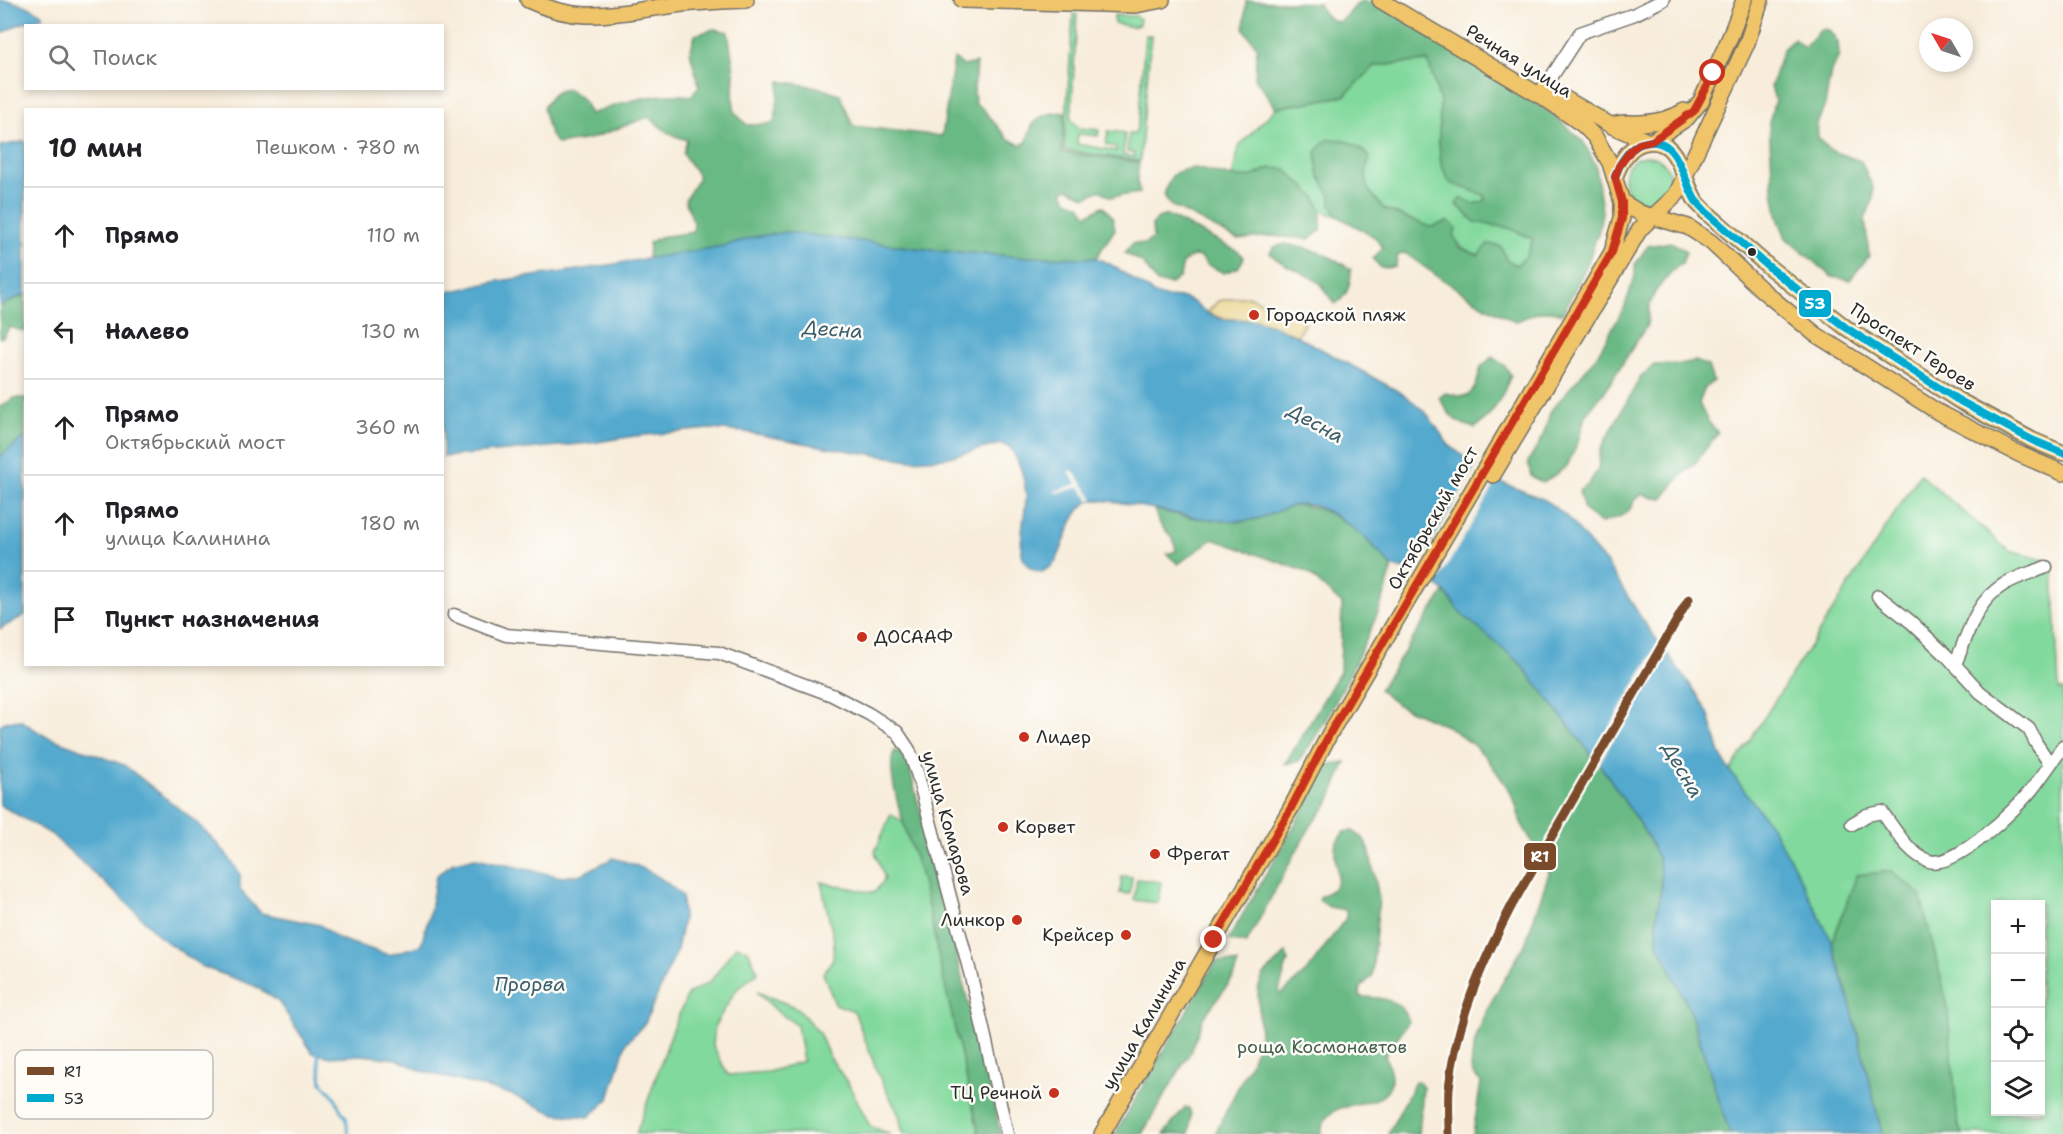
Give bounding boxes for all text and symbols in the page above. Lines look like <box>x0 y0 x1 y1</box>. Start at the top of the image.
north arrow <box>1919 18 1973 72</box>
street label: Речная улица <box>1461 19 1577 103</box>
search box <box>24 24 444 90</box>
icon: search <box>45 41 78 74</box>
text: Поиск <box>93 43 157 72</box>
route start <box>1699 59 1725 85</box>
text: 10 мин <box>48 130 142 165</box>
text: Пешком · 780 m <box>256 134 420 160</box>
icon: ahead <box>48 219 81 252</box>
text: Прямо <box>105 221 179 250</box>
text: 110 m <box>366 222 420 248</box>
unlabelled marker <box>1746 246 1758 258</box>
line badge: 53 <box>1798 289 1832 318</box>
text: 53 <box>1805 293 1825 314</box>
street label: Проспект Героев <box>1846 298 1980 396</box>
place label: Городской пляж <box>1266 303 1406 327</box>
marker: Городской пляж <box>1247 308 1261 322</box>
water label: Десна <box>801 314 864 344</box>
icon: left <box>48 315 81 348</box>
text: Налево <box>105 317 189 346</box>
text: 130 m <box>361 318 420 344</box>
water label: Десна <box>1283 397 1349 449</box>
text: Прямо <box>105 400 179 429</box>
icon: ahead <box>48 411 81 444</box>
text: 360 m <box>355 414 420 440</box>
text: Октябрьский мост <box>105 429 285 455</box>
street label: Октябрьский мост <box>1382 441 1484 594</box>
text: Прямо <box>105 496 179 525</box>
icon: ahead <box>48 507 81 540</box>
text: 180 m <box>360 510 420 536</box>
text: улица Калинина <box>105 525 270 551</box>
icon: arrive <box>48 603 81 636</box>
text: Пункт назначения <box>105 605 319 634</box>
place label: ДОСААФ <box>874 625 953 649</box>
marker: ДОСААФ <box>855 630 869 644</box>
place label: Лидер <box>1036 725 1091 749</box>
marker: Лидер <box>1017 730 1031 744</box>
water label: Десна <box>1656 737 1709 803</box>
street label: улица Комарова <box>916 748 980 898</box>
place label: Корвет <box>1015 815 1076 839</box>
marker: Корвет <box>996 820 1010 834</box>
place label: Фрегат <box>1167 842 1231 866</box>
line badge: R1 <box>1523 842 1557 871</box>
text: R1 <box>1531 846 1549 867</box>
marker: Фрегат <box>1148 847 1162 861</box>
map controls <box>1991 900 2045 1116</box>
button: + <box>1991 900 2045 954</box>
place label: Линкор <box>941 908 1005 932</box>
marker: Линкор <box>1010 913 1024 927</box>
place label: Крейсер <box>1042 923 1114 947</box>
route end <box>1200 926 1226 952</box>
marker: Крейсер <box>1119 928 1133 942</box>
street label: улица Калинина <box>1096 954 1192 1094</box>
button: − <box>1991 954 2045 1008</box>
water label: Прорва <box>494 971 566 997</box>
button: locate <box>1991 1008 2045 1062</box>
park label: роща Космонавтов <box>1237 1035 1407 1059</box>
legend <box>15 1050 213 1119</box>
text: R1 <box>64 1061 82 1082</box>
button: layers <box>1991 1062 2045 1116</box>
place label: ТЦ Речной <box>950 1081 1042 1105</box>
marker: ТЦ Речной <box>1047 1086 1061 1100</box>
text: 53 <box>64 1088 84 1109</box>

